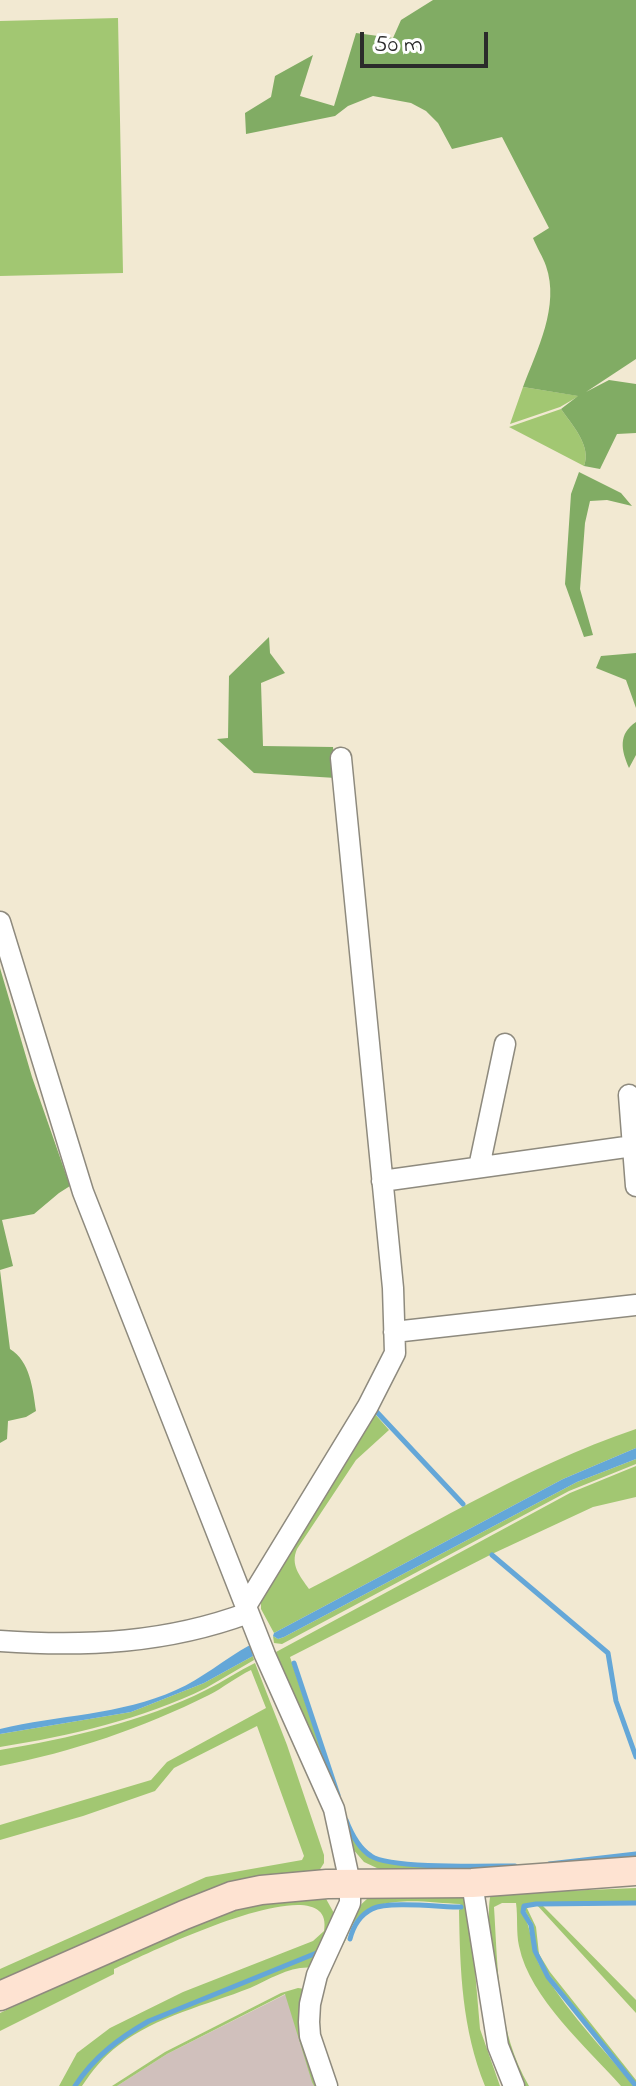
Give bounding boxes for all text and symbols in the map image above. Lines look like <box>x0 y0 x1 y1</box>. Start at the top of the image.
scale bar <box>364 16 492 66</box>
text: 50 m <box>374 28 423 63</box>

